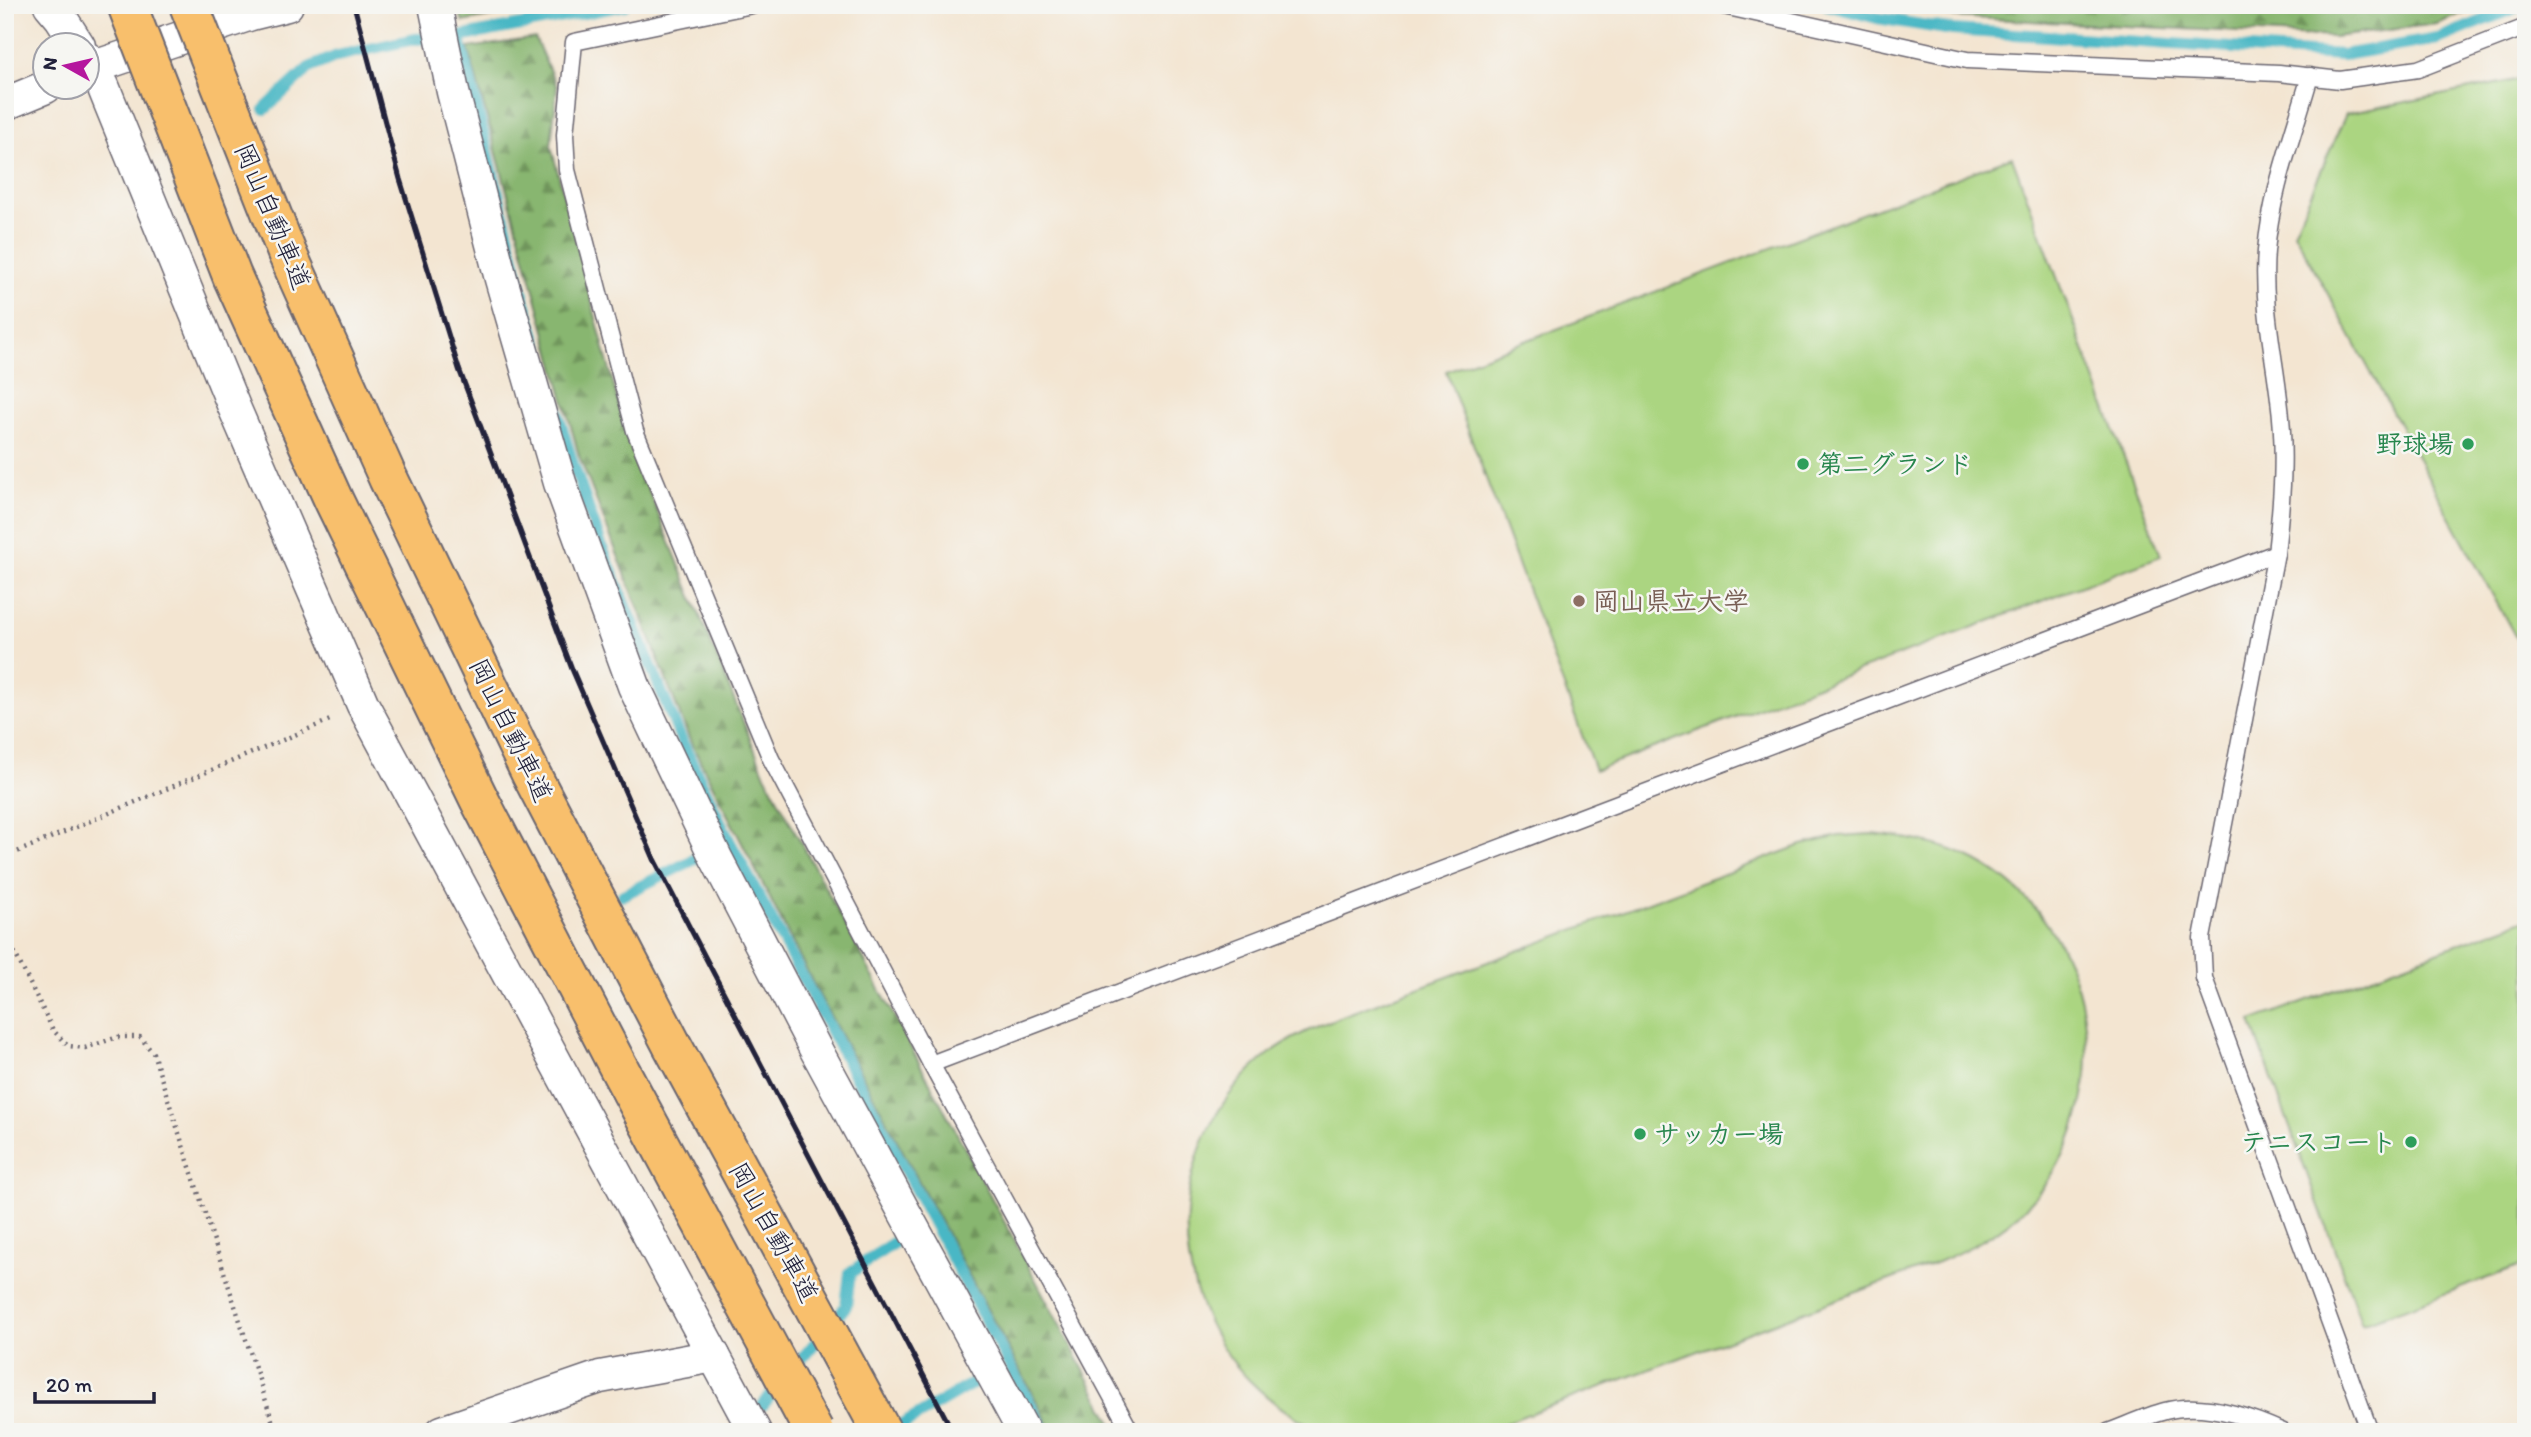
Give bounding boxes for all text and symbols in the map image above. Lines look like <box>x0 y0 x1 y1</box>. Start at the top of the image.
north arrow <box>32 32 102 102</box>
text: N <box>37 56 62 72</box>
street label: 岡山自動車道 <box>228 138 318 294</box>
place label: 野球場 <box>2376 428 2454 460</box>
marker: 野球場 <box>2460 436 2476 452</box>
place label: 第二グランド <box>1817 448 1973 480</box>
marker: 第二グランド <box>1795 456 1811 472</box>
place label: 岡山県立大学 <box>1593 585 1749 617</box>
marker: 岡山県立大学 <box>1571 593 1587 609</box>
street label: 岡山自動車道 <box>462 653 560 807</box>
place label: サッカー場 <box>1654 1118 1784 1150</box>
marker: サッカー場 <box>1632 1126 1648 1142</box>
place label: テニスコート <box>2240 1126 2397 1158</box>
marker: テニスコート <box>2403 1134 2419 1150</box>
street label: 岡山自動車道 <box>722 1156 826 1308</box>
scale bar <box>35 1360 154 1404</box>
text: 20 m <box>46 1372 93 1397</box>

